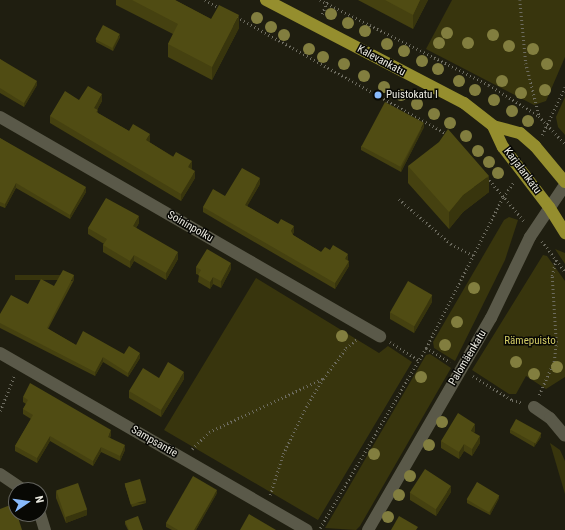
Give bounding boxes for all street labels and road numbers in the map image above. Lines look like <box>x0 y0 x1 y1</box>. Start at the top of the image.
street label: Kalevankatu <box>355 43 407 79</box>
street label: Karjalankatu <box>500 145 544 197</box>
street label: Soininpolku <box>165 209 215 245</box>
street label: Palomäenkatu <box>446 328 490 388</box>
street label: Sampsantie <box>129 423 179 461</box>

